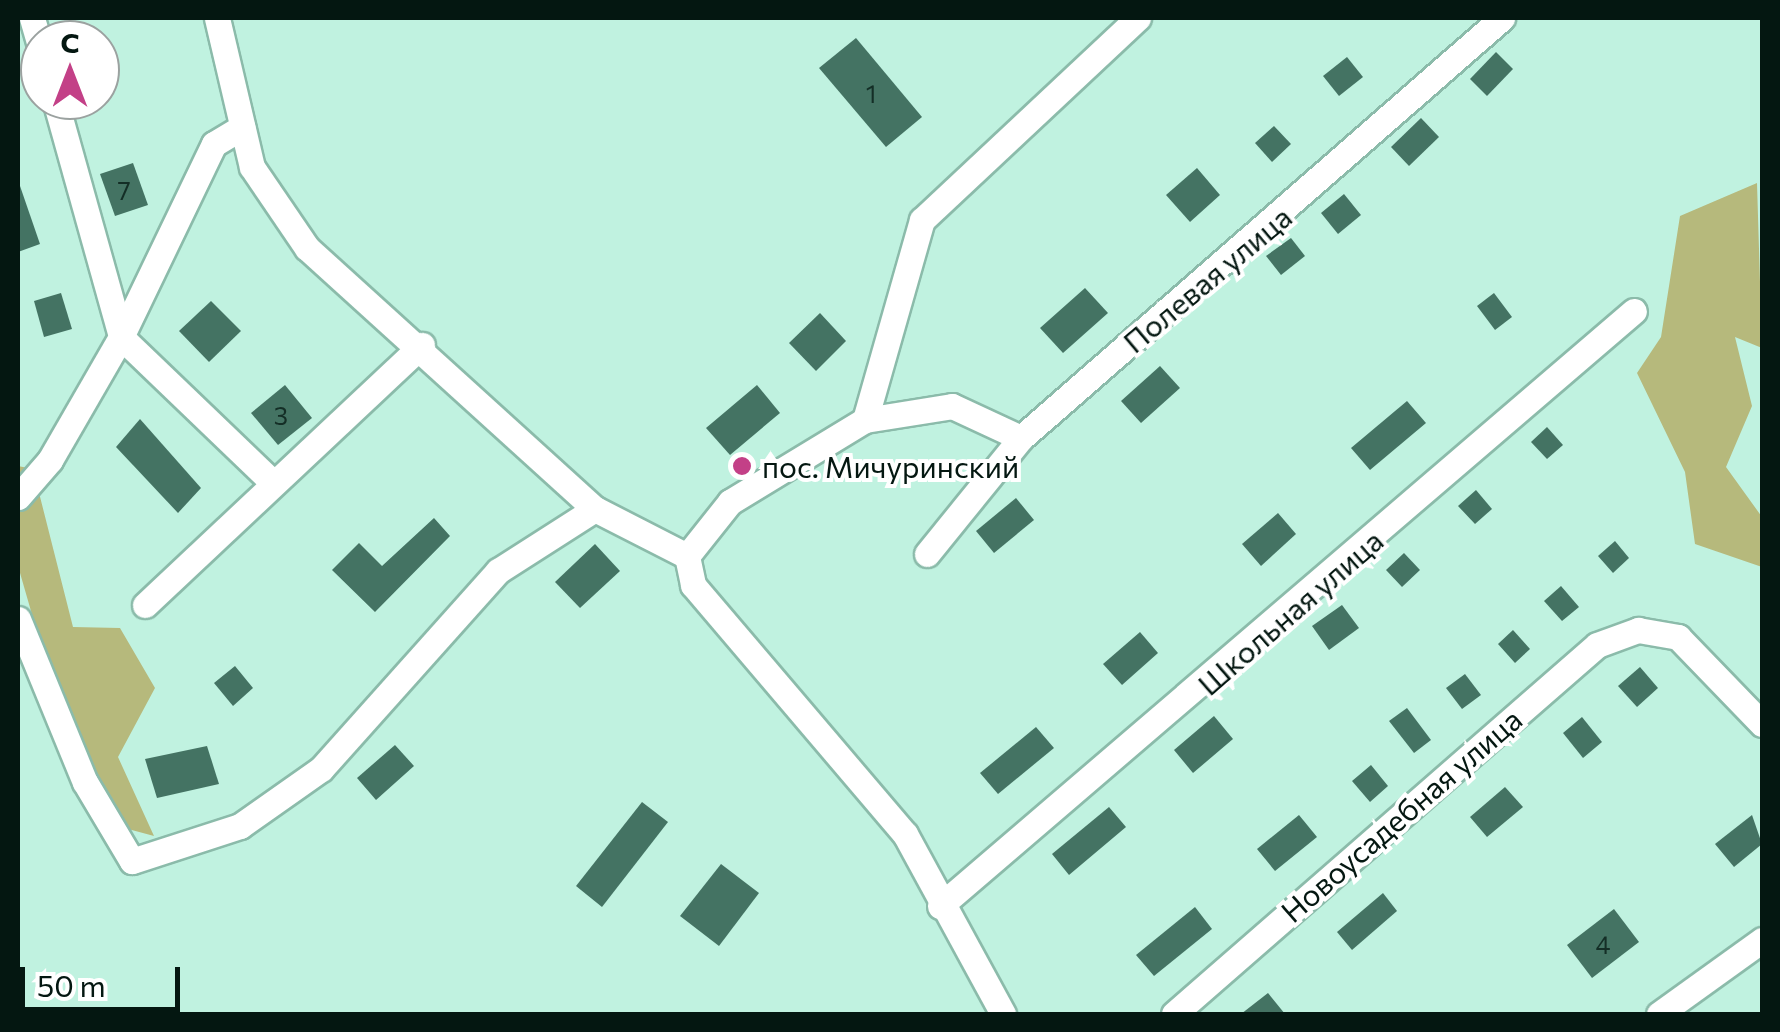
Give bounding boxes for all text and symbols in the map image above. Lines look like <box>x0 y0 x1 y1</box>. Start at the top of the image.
north arrow <box>20 20 120 120</box>
text: С <box>60 25 80 59</box>
house number: 1 <box>866 78 876 108</box>
house number: 7 <box>117 175 131 205</box>
street label: Полевая улица <box>1116 198 1298 360</box>
house number: 3 <box>274 400 288 430</box>
place label: пос. Мичуринский <box>762 448 1019 484</box>
marker: пос. Мичуринский <box>731 455 753 477</box>
street label: Школьная улица <box>1190 522 1390 702</box>
street label: Новоусадебная улица <box>1273 701 1529 929</box>
house number: 4 <box>1596 929 1610 959</box>
scale bar <box>25 947 185 1009</box>
text: 50 m <box>37 966 106 1003</box>

